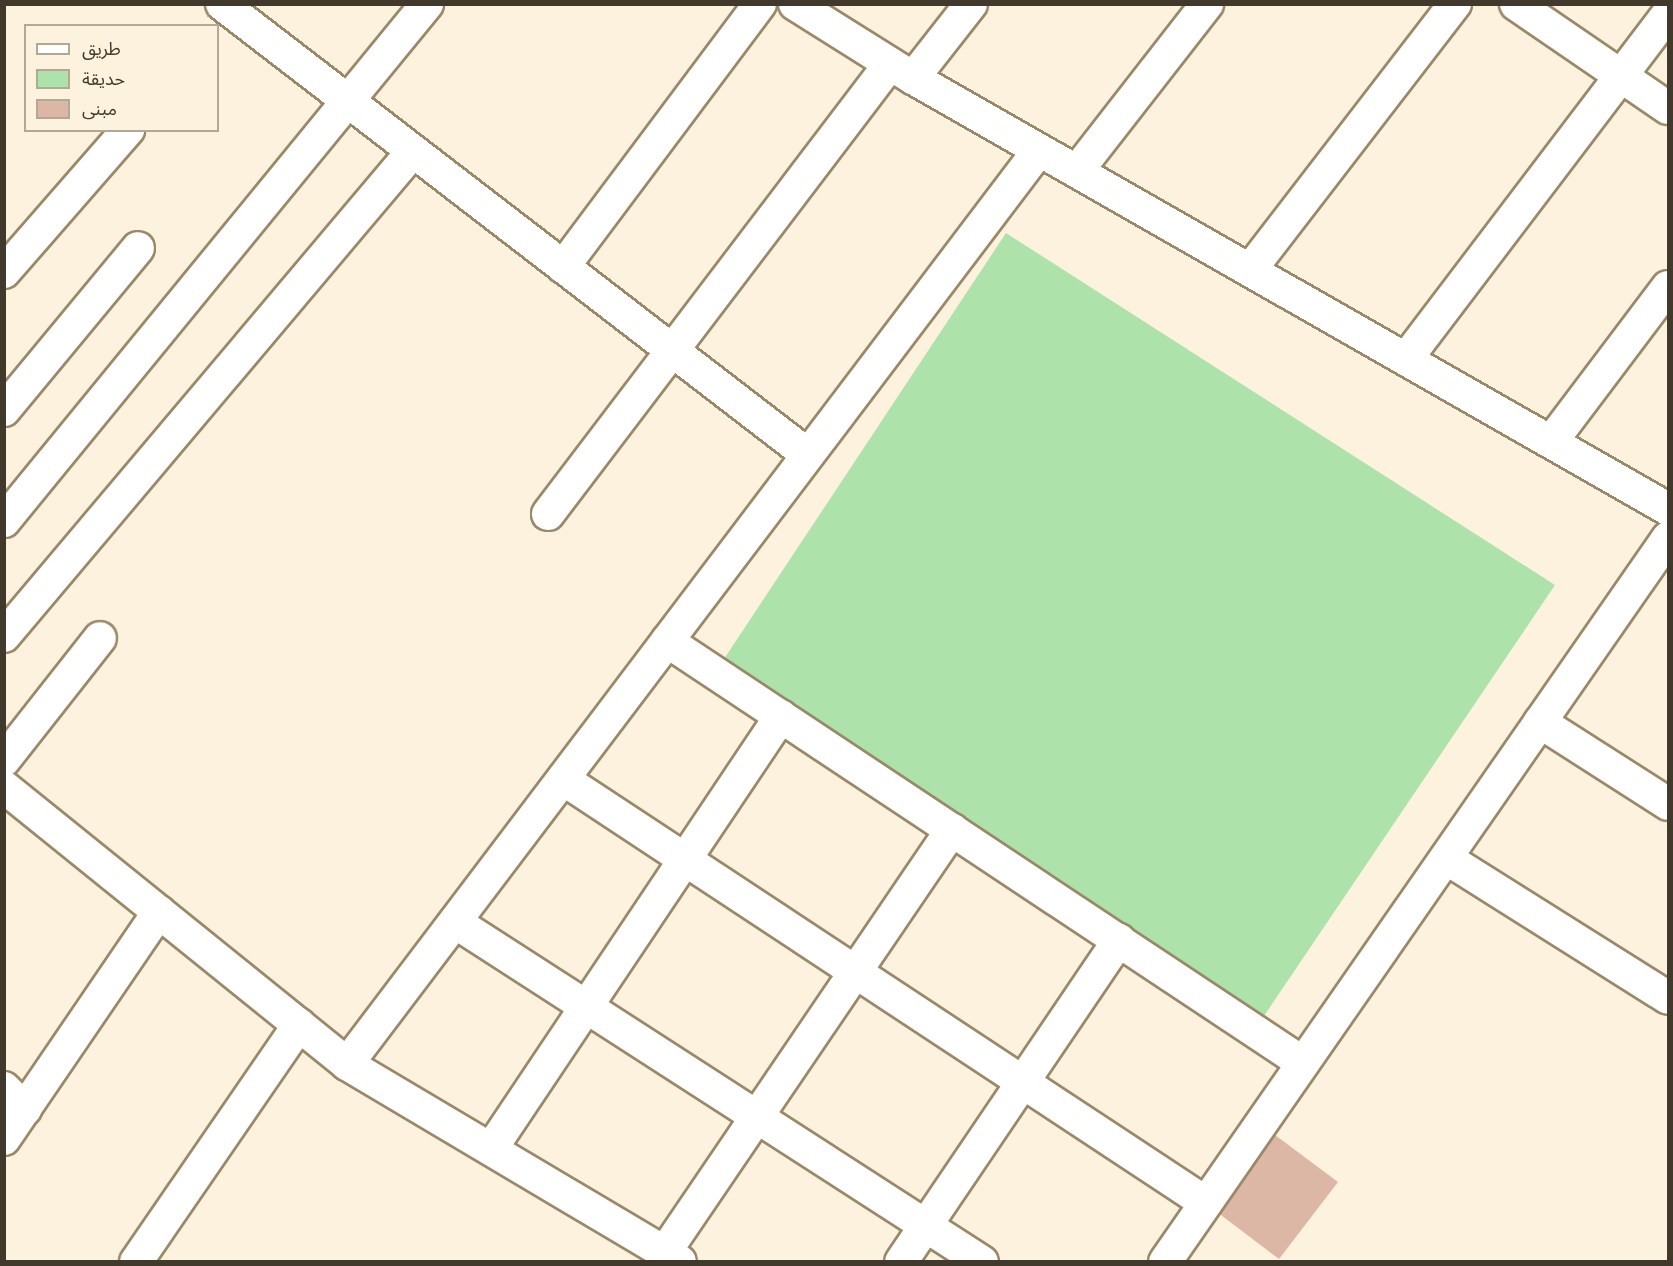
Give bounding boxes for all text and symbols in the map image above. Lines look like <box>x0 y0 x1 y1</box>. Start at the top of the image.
legend <box>24 24 219 132</box>
text: طريق <box>82 38 121 58</box>
text: حديقة <box>82 68 125 88</box>
text: مبنى <box>82 98 117 118</box>

